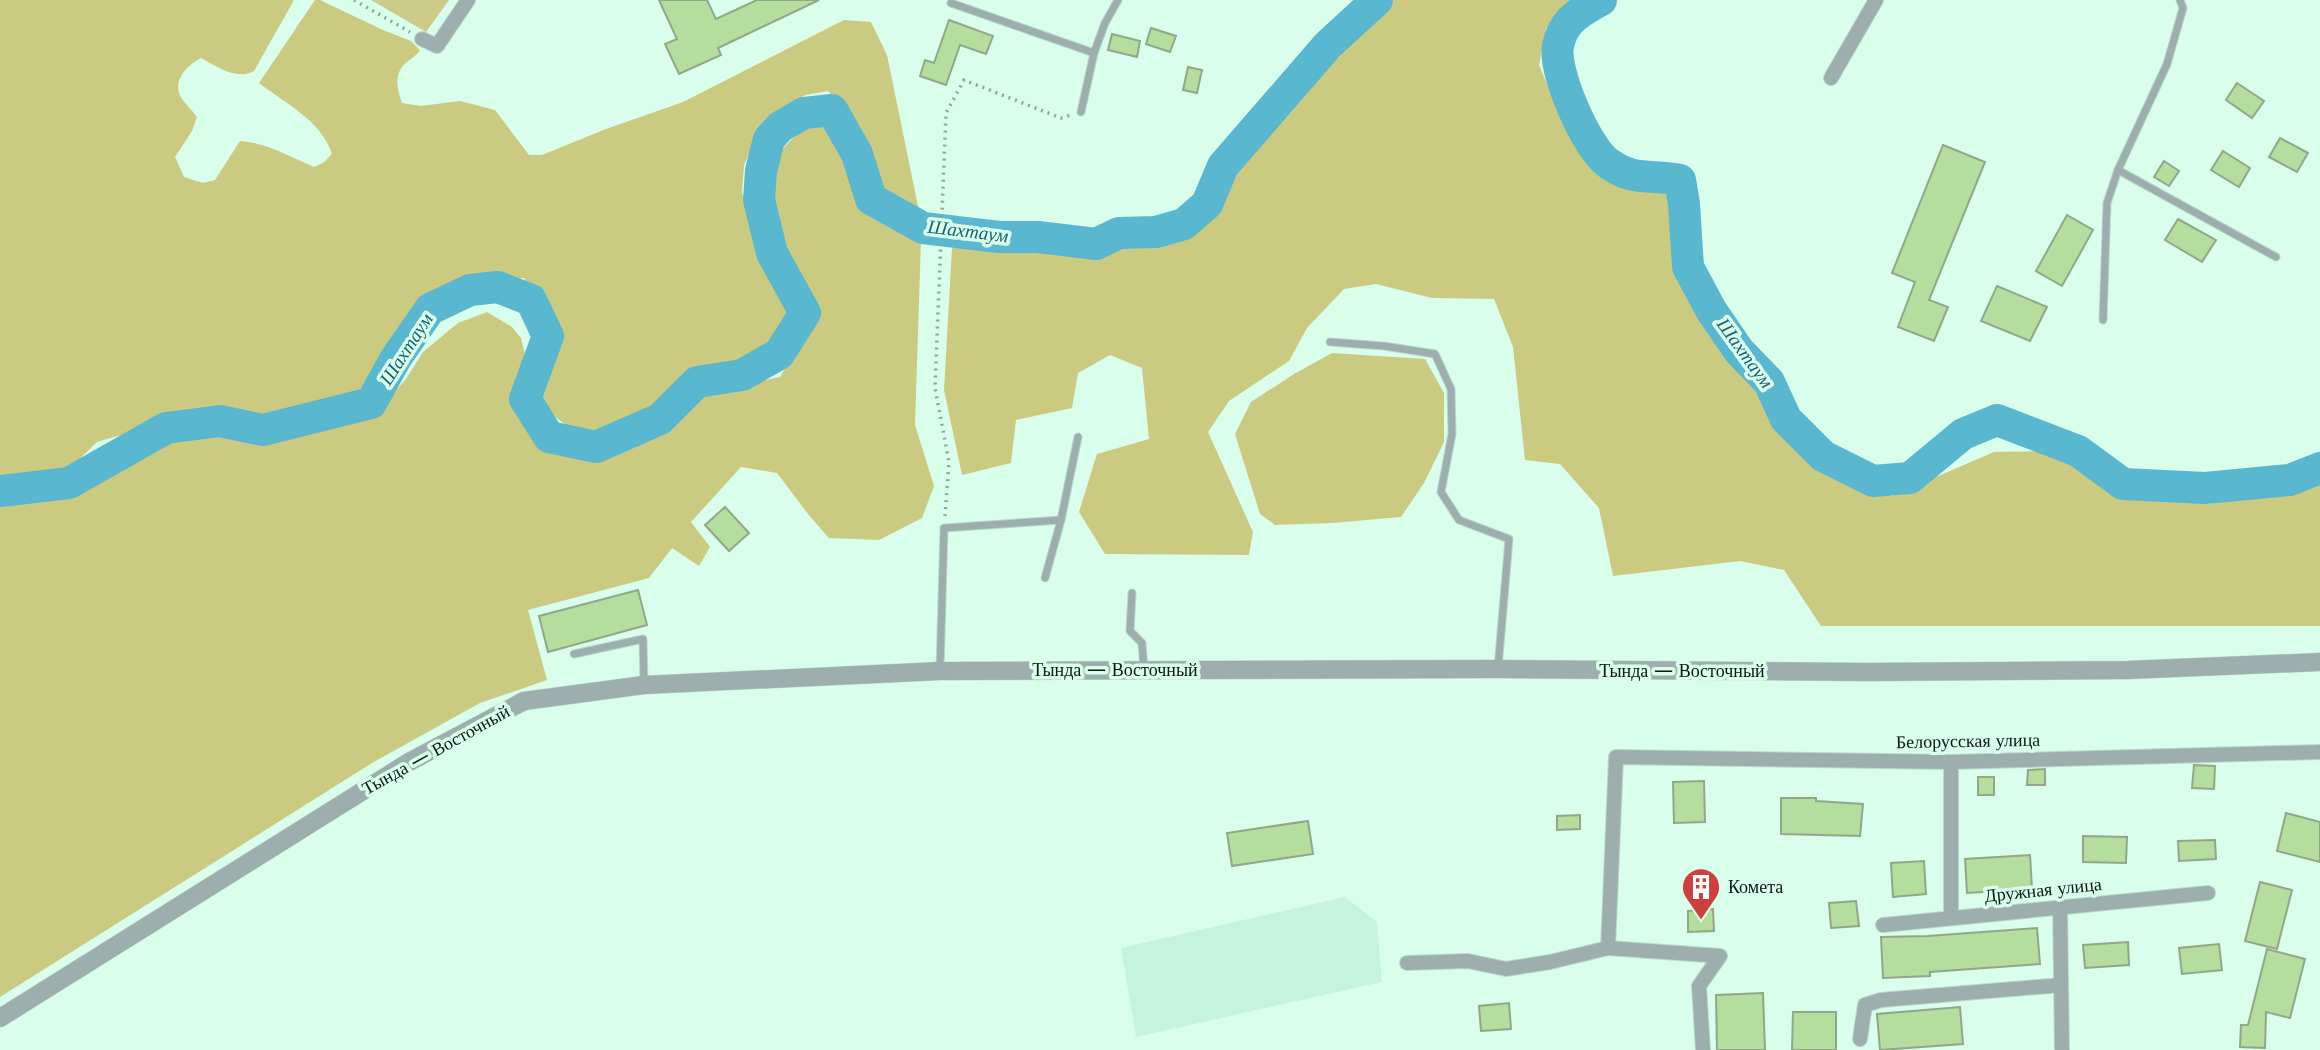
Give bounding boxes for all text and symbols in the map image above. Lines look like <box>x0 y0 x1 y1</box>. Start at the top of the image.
water label: Шахтаум <box>925 215 1010 247</box>
water label: Шахтаум <box>374 309 438 390</box>
water label: Шахтаум <box>1711 313 1778 393</box>
street label: Тында — Восточный <box>1032 659 1198 681</box>
street label: Тында — Восточный <box>1599 660 1765 682</box>
street label: Тында — Восточный <box>358 700 514 800</box>
street label: Белорусская улица <box>1896 729 2040 753</box>
building icon: Комета <box>1680 866 1722 921</box>
street label: Дружная улица <box>1983 873 2103 907</box>
place label: Комета <box>1728 876 1783 898</box>

